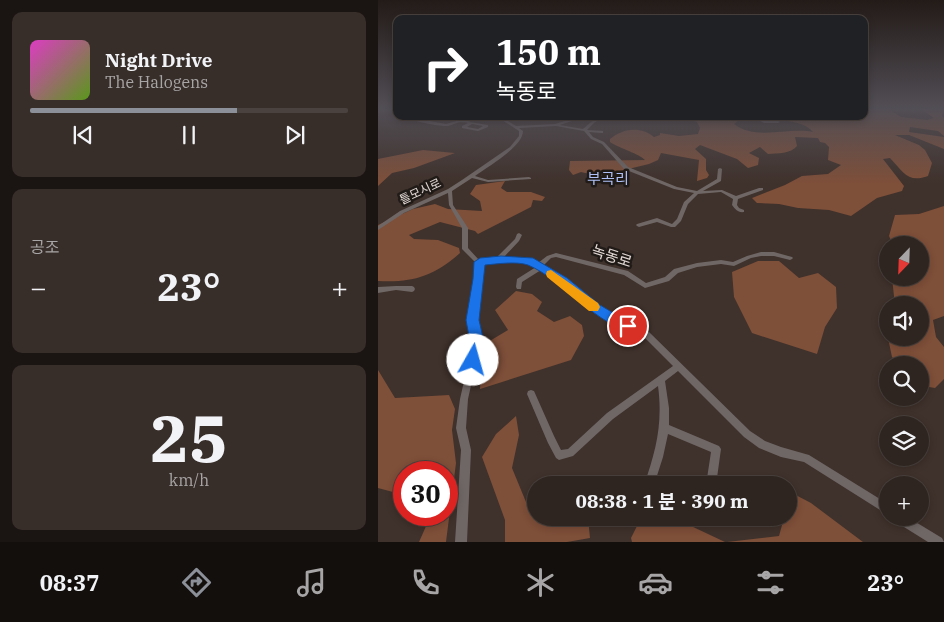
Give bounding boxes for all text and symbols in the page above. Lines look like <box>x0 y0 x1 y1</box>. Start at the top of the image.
text: 150 m <box>496 29 601 75</box>
icon: right <box>413 35 478 100</box>
text: Night Drive <box>105 48 213 72</box>
text: The Halogens <box>105 72 208 92</box>
text: 녹동로 <box>496 76 557 105</box>
icon: previous <box>69 121 97 149</box>
icon: pause <box>175 121 203 149</box>
icon: next <box>281 121 309 149</box>
district label: 부곡리 <box>587 169 629 188</box>
street label: 틀모시로 <box>397 175 443 207</box>
north arrow <box>879 236 929 286</box>
map controls <box>879 236 929 526</box>
text: 공조 <box>30 237 59 257</box>
street label: 녹동로 <box>589 241 635 271</box>
text: 23° <box>157 262 221 311</box>
text: − <box>30 269 47 306</box>
text: + <box>331 269 348 306</box>
button: sound <box>879 296 929 346</box>
pin <box>607 305 649 347</box>
icon: arrive <box>614 312 642 340</box>
position arrow <box>446 333 498 385</box>
button: search <box>879 356 929 406</box>
text: 25 <box>150 395 228 480</box>
button: layers <box>879 416 929 466</box>
speed limit sign: 30 <box>393 461 458 526</box>
text: km/h <box>169 470 209 490</box>
button: + <box>879 476 929 526</box>
text: 08:38 · 1 분 · 390 m <box>576 489 748 513</box>
icon: directions <box>179 565 214 600</box>
icon: music <box>294 565 329 600</box>
icon: phone <box>408 565 443 600</box>
icon: climate <box>523 565 558 600</box>
icon: car <box>638 565 673 600</box>
icon: filters <box>753 565 788 600</box>
text: 08:37 <box>40 568 99 597</box>
text: 23° <box>867 568 904 597</box>

